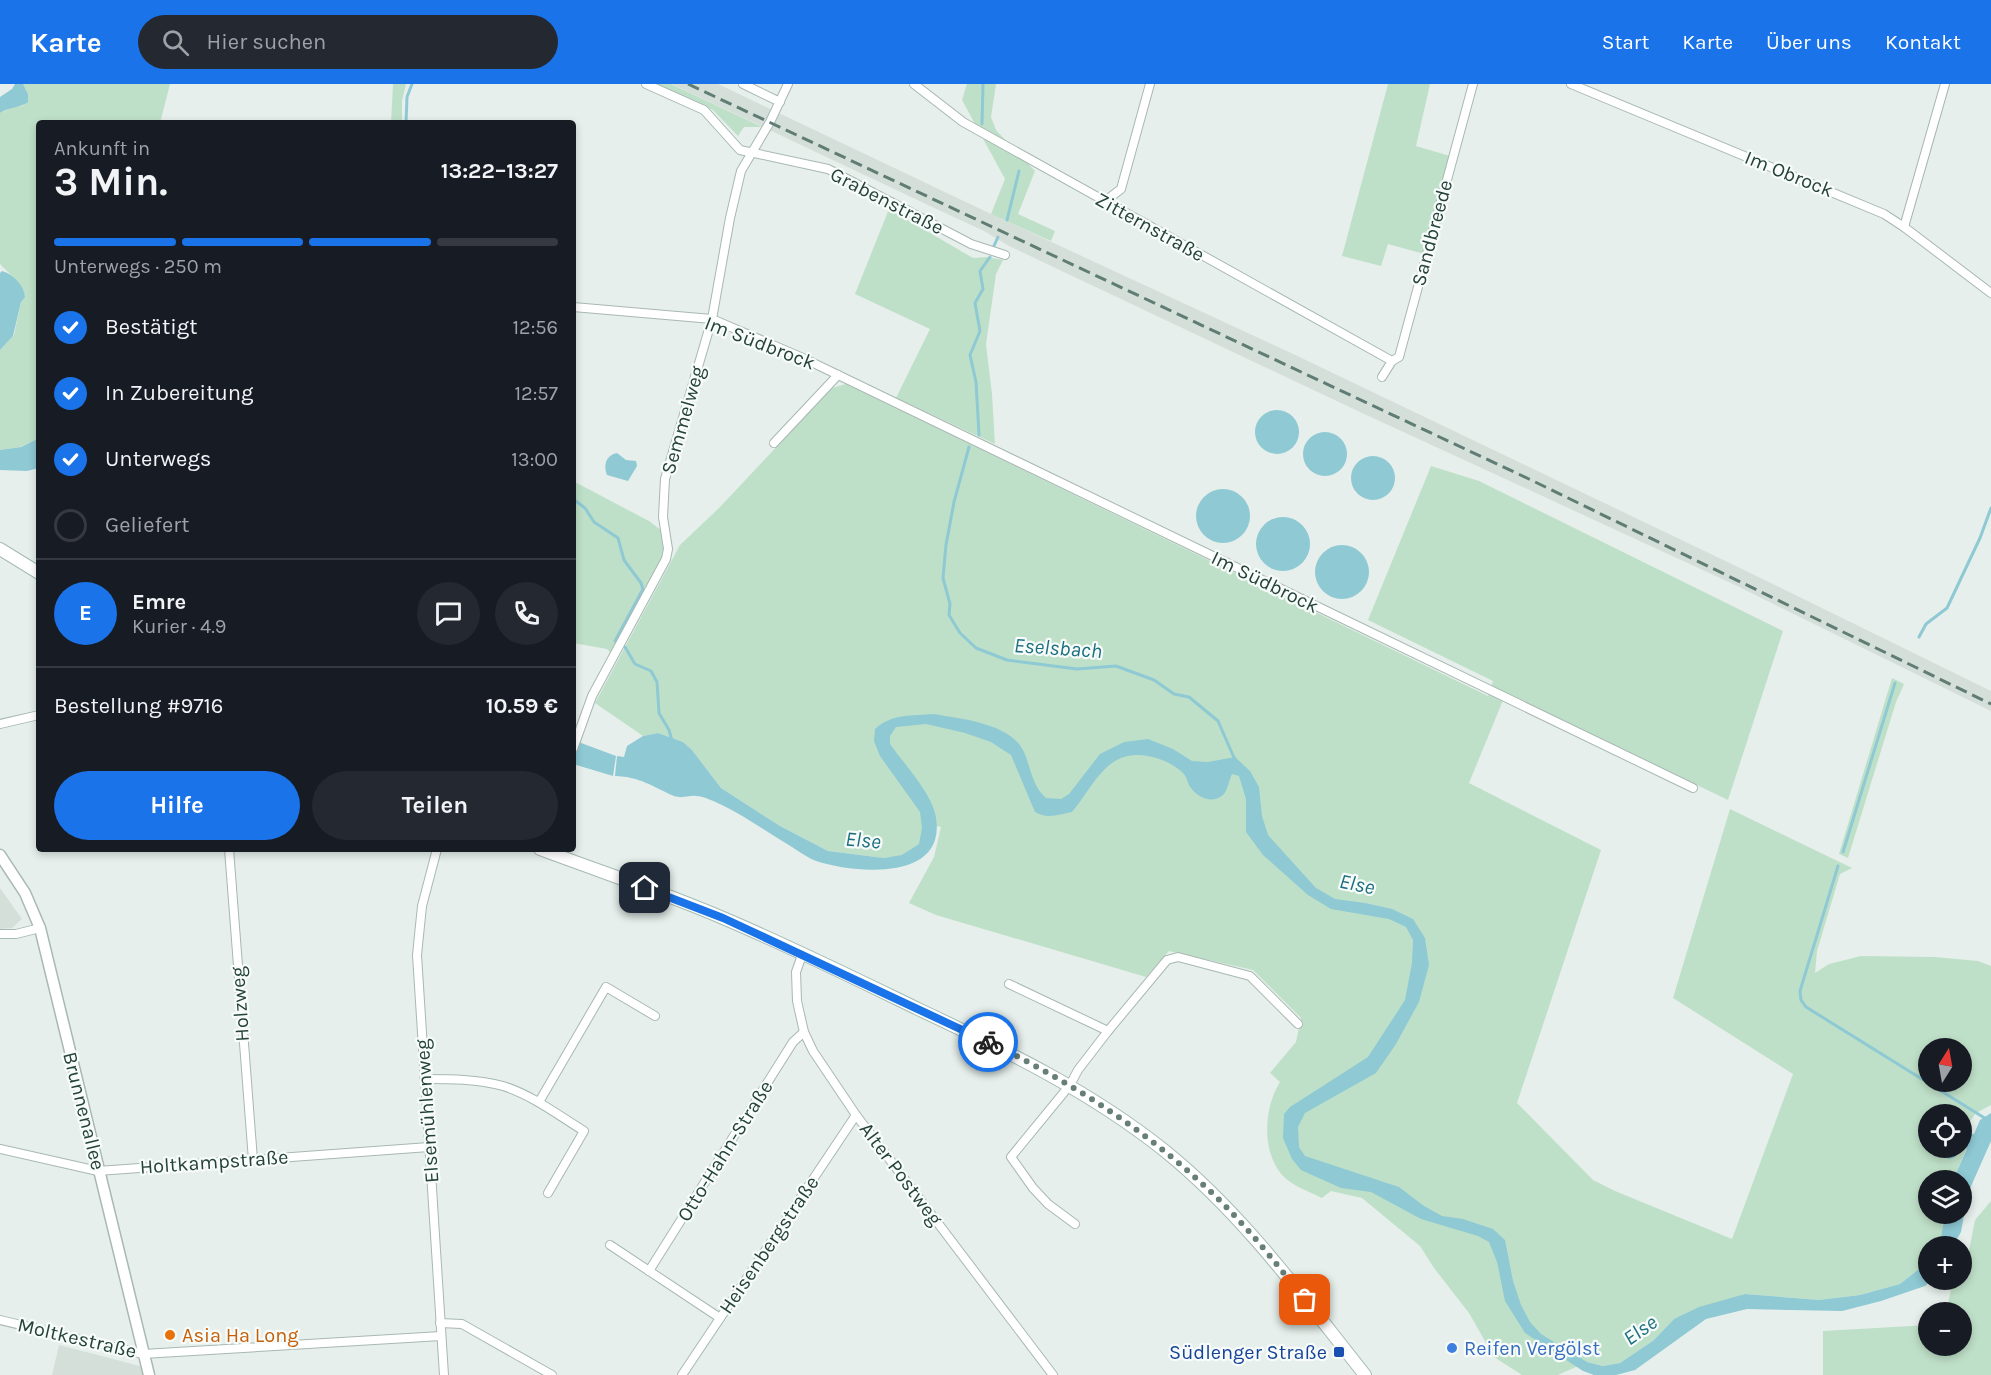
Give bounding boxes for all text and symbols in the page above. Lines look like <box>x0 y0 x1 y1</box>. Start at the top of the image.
search box <box>138 15 558 69</box>
text: Karte <box>30 26 102 59</box>
icon: search <box>159 26 192 59</box>
text: Hier suchen <box>207 29 326 55</box>
text: Start <box>1602 30 1649 54</box>
text: Karte <box>1682 30 1733 54</box>
text: Über uns <box>1766 30 1852 54</box>
text: Kontakt <box>1885 30 1961 54</box>
text: Ankunft in <box>54 137 150 160</box>
street label: Im Obrock <box>1741 146 1837 202</box>
text: 13:22–13:27 <box>441 158 558 184</box>
text: 3 Min. <box>54 159 168 205</box>
street label: Grabenstraße <box>826 163 948 239</box>
street label: Sandbreede <box>1407 177 1457 289</box>
street label: Zitternstraße <box>1091 188 1209 266</box>
text: Unterwegs · 250 m <box>54 255 222 278</box>
icon: check <box>54 311 87 344</box>
street label: Im Südbrock <box>701 311 819 375</box>
text: Bestätigt <box>105 314 197 340</box>
text: 12:56 <box>512 316 558 339</box>
street label: Semmelweg <box>657 363 709 477</box>
icon: check <box>54 377 87 410</box>
text: In Zubereitung <box>105 380 253 406</box>
text: 12:57 <box>515 382 558 405</box>
icon: check <box>54 443 87 476</box>
text: Unterwegs <box>105 446 211 472</box>
text: 13:00 <box>511 448 558 471</box>
text: Geliefert <box>105 512 190 538</box>
street label: Im Südbrock <box>1208 546 1322 618</box>
button: chat <box>417 582 480 645</box>
button: phone <box>495 582 558 645</box>
text: Emre <box>132 589 186 615</box>
text: E <box>79 600 92 626</box>
text: Kurier · 4.9 <box>132 615 226 638</box>
water label: Eselsbach <box>1013 633 1103 663</box>
text: Bestellung #9716 <box>54 693 223 719</box>
text: 10.59 € <box>486 693 558 719</box>
button: Hilfe <box>54 771 300 840</box>
button: Teilen <box>312 771 558 840</box>
water label: Else <box>844 826 882 854</box>
pin <box>619 862 670 913</box>
water label: Else <box>1337 869 1377 899</box>
icon: home <box>628 871 661 904</box>
street label: Holzweg <box>226 966 254 1042</box>
courier <box>958 1012 1018 1072</box>
icon: bike <box>972 1026 1005 1059</box>
street label: Elsemühlenweg <box>410 1038 444 1184</box>
north arrow <box>1918 1038 1972 1092</box>
map controls <box>1918 1038 1972 1356</box>
street label: Brunnenallee <box>58 1050 110 1172</box>
street label: Otto-Hahn-Straße <box>672 1076 778 1226</box>
button: locate <box>1918 1104 1972 1158</box>
street label: Alter Postweg <box>855 1118 947 1230</box>
street label: Holtkampstraße <box>139 1145 289 1179</box>
button: layers <box>1918 1170 1972 1224</box>
street label: Heisenbergstraße <box>714 1172 824 1318</box>
button: + <box>1918 1236 1972 1290</box>
pin <box>1279 1274 1330 1325</box>
icon: bag <box>1288 1283 1321 1316</box>
button: − <box>1918 1302 1972 1356</box>
water label: Else <box>1619 1310 1662 1350</box>
street label: Moltkestraße <box>15 1313 139 1363</box>
place label: Asia Ha Long <box>182 1324 299 1347</box>
marker: Asia Ha Long <box>163 1328 177 1342</box>
place label: Reifen Vergölst <box>1464 1337 1601 1360</box>
place label: Südlenger Straße <box>1169 1341 1327 1364</box>
marker: Reifen Vergölst <box>1445 1341 1459 1355</box>
marker: Südlenger Straße <box>1332 1345 1346 1359</box>

